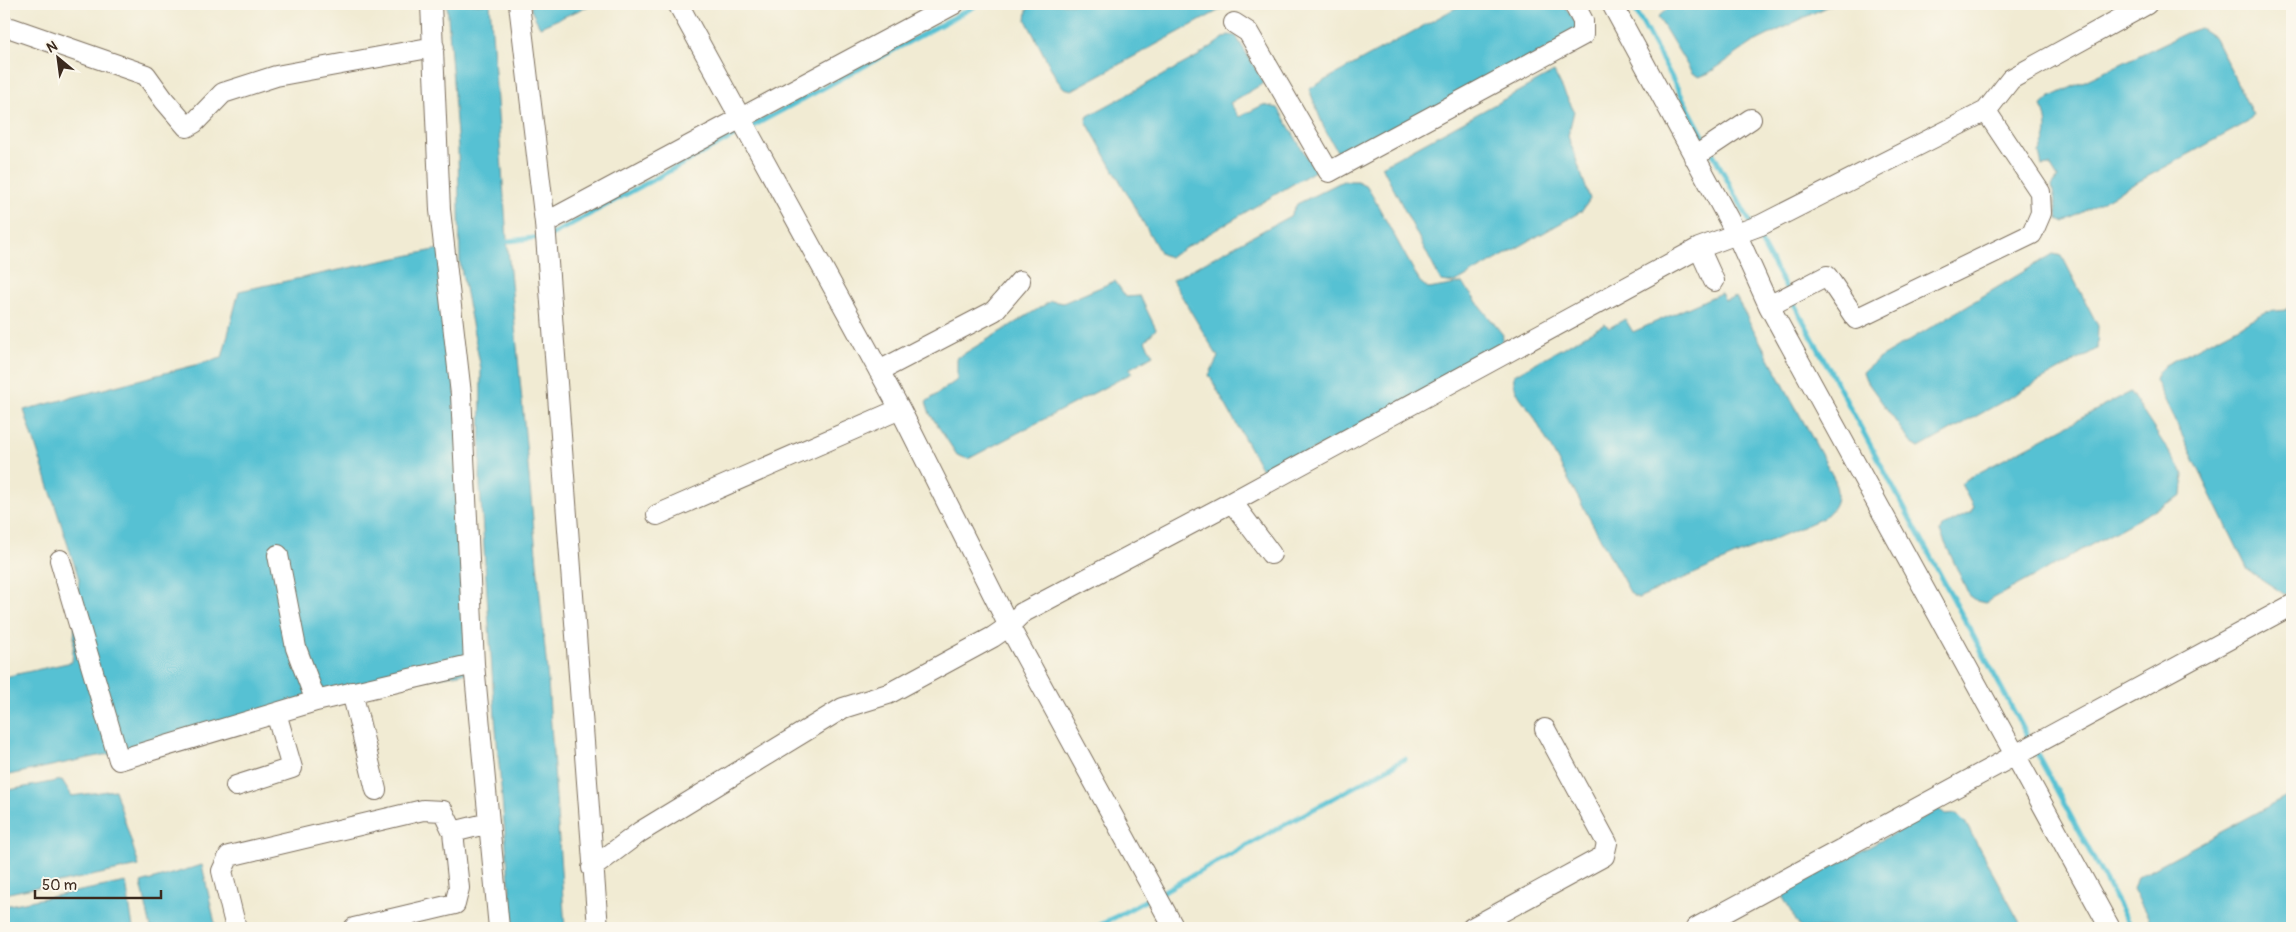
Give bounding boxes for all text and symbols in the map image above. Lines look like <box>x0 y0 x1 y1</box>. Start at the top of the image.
north arrow <box>32 32 82 82</box>
text: N <box>44 37 60 57</box>
scale bar <box>35 867 161 899</box>
text: 50 m <box>42 876 77 895</box>

